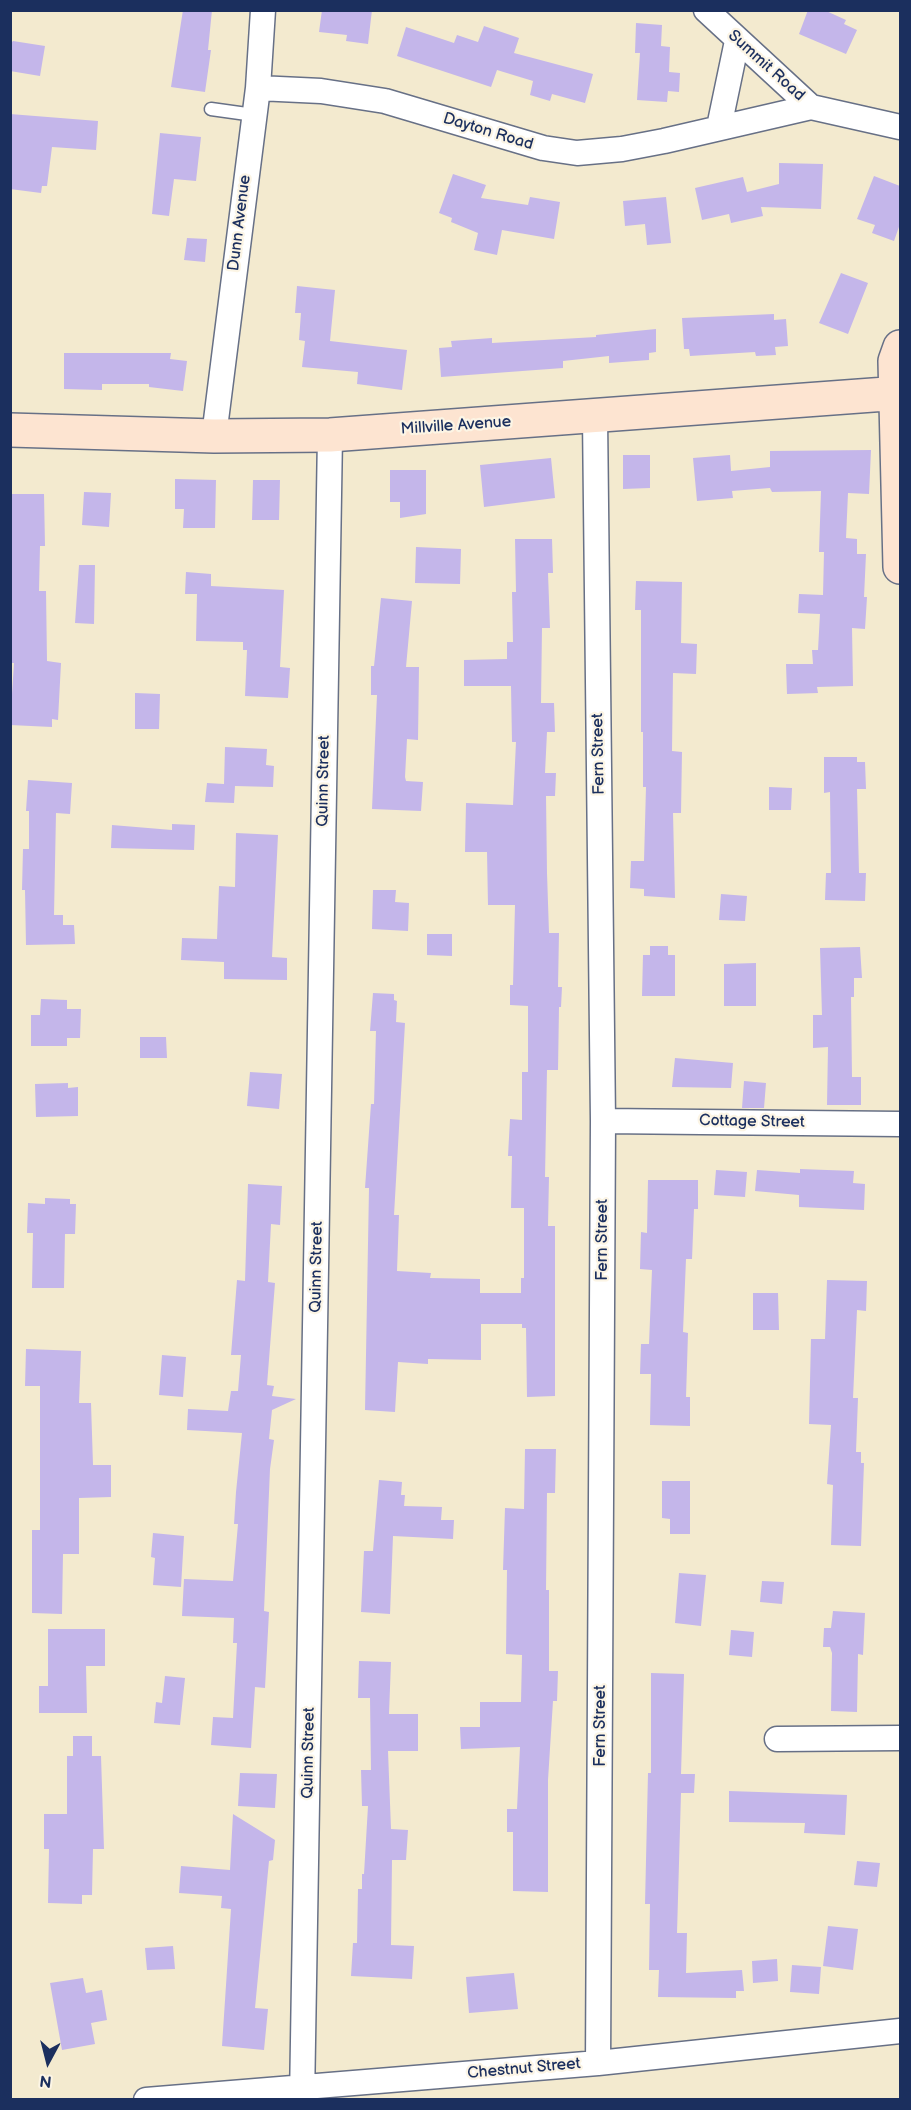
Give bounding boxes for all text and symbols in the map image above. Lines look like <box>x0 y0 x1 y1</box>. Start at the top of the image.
street label: Summit Road <box>724 27 808 105</box>
street label: Dayton Road <box>441 109 535 155</box>
street label: Dunn Avenue <box>225 174 255 272</box>
street label: Millville Avenue <box>400 413 512 439</box>
street label: Fern Street <box>589 713 609 795</box>
street label: Quinn Street <box>314 735 334 827</box>
street label: Cottage Street <box>699 1111 805 1133</box>
street label: Fern Street <box>593 1199 613 1281</box>
street label: Quinn Street <box>307 1221 327 1313</box>
street label: Fern Street <box>591 1685 611 1767</box>
street label: Quinn Street <box>299 1707 319 1799</box>
north arrow <box>18 2032 78 2092</box>
street label: Chestnut Street <box>467 2054 581 2084</box>
text: N <box>39 2070 53 2091</box>

